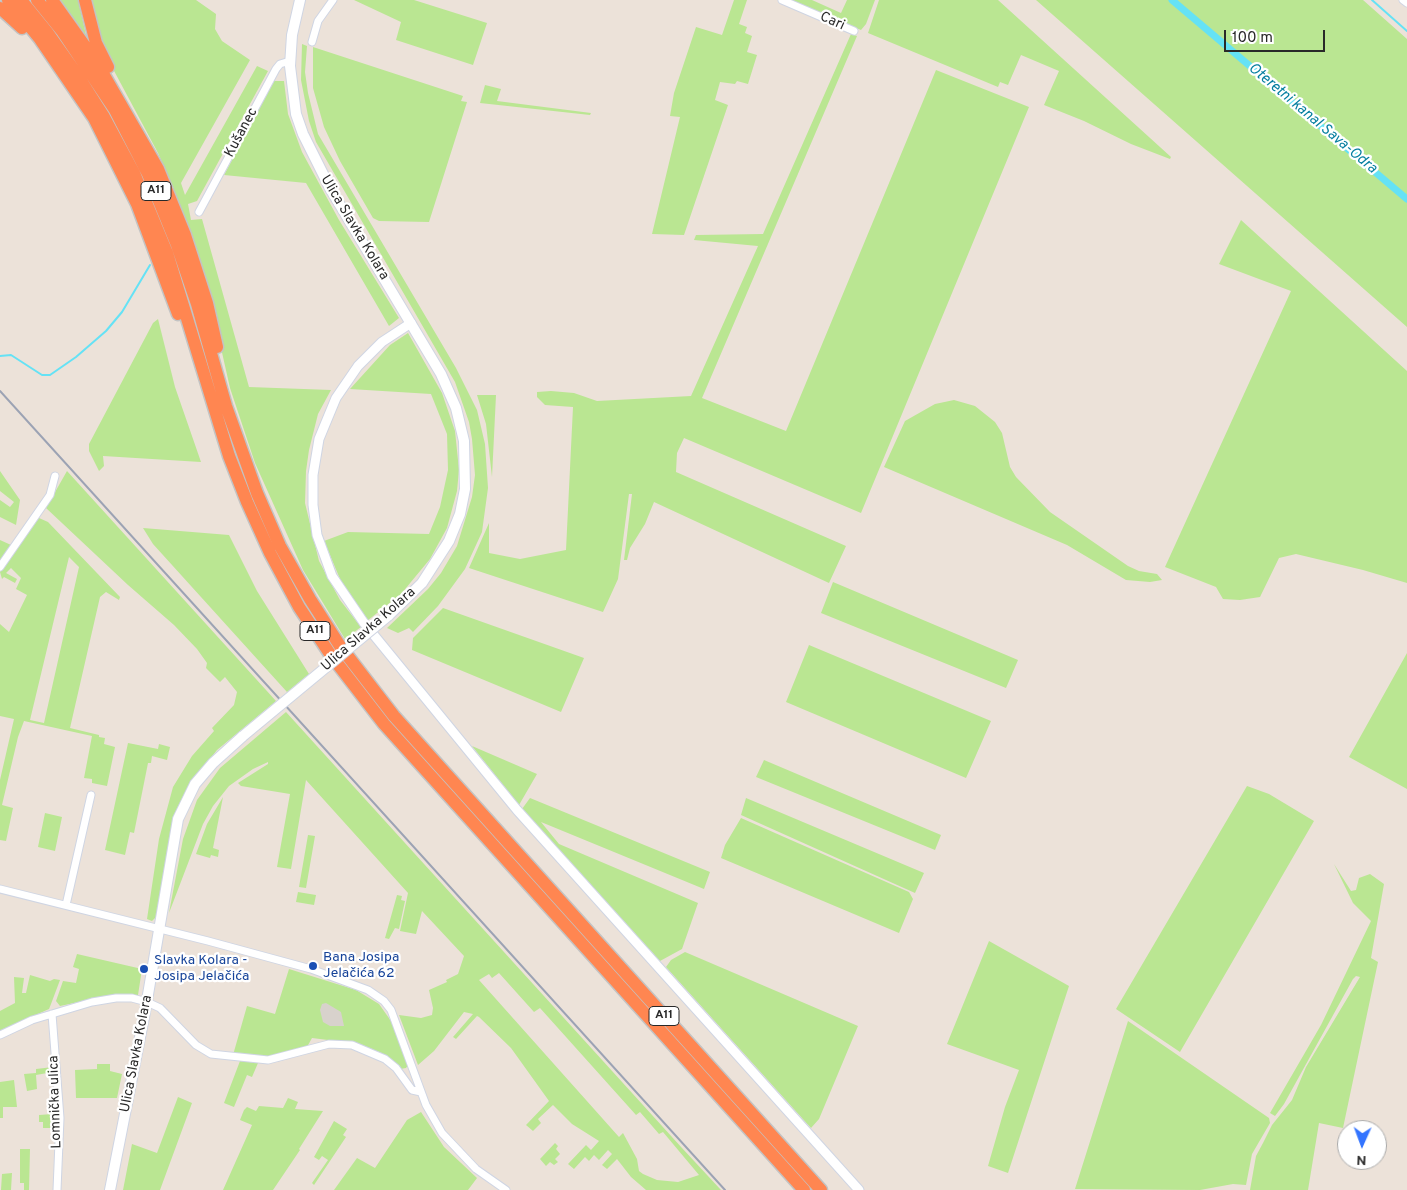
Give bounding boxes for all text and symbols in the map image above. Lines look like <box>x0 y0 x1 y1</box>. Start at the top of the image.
street label: Cari <box>817 9 847 35</box>
scale bar <box>1227 20 1328 52</box>
text: 100 m <box>1232 29 1273 48</box>
water label: Oteretni kanal Sava-Odra <box>1244 60 1380 178</box>
street label: Kušanec <box>222 105 262 161</box>
street label: Ulica Slavka Kolara <box>316 173 392 283</box>
road number: A11 <box>141 182 171 200</box>
street label: Ulica Slavka Kolara <box>319 585 419 675</box>
road number: A11 <box>300 622 330 640</box>
place label: Bana Josipa Jelačića 62 <box>323 950 399 982</box>
place label: Slavka Kolara - Josipa Jelačića <box>154 953 249 986</box>
marker: Bana Josipa Jelačića 62 <box>307 960 319 972</box>
marker: Slavka Kolara - Josipa Jelačića <box>138 963 150 975</box>
street label: Ulica Slavka Kolara <box>117 994 157 1114</box>
road number: A11 <box>649 1006 679 1026</box>
street label: Lomnička ulica <box>46 1055 66 1149</box>
north arrow <box>1337 1120 1387 1170</box>
text: N <box>1356 1151 1367 1168</box>

